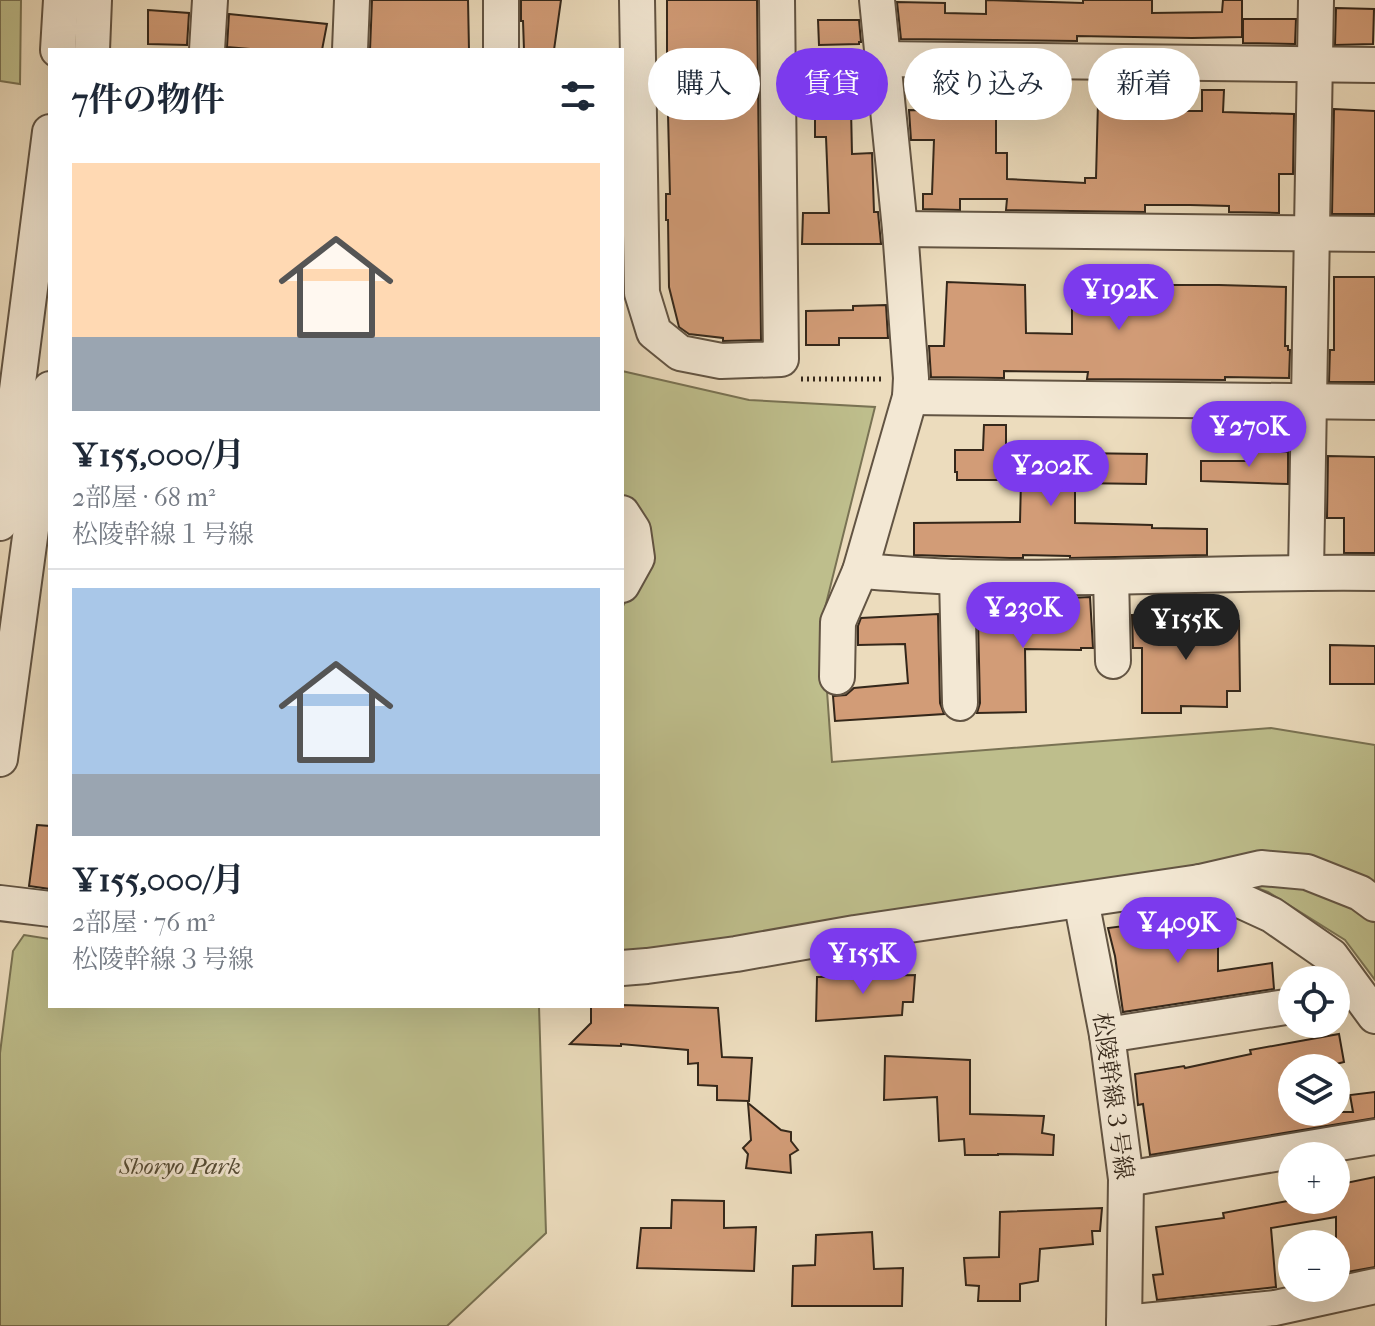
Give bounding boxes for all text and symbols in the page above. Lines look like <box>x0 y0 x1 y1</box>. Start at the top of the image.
chip: 購入 <box>648 48 760 120</box>
chip: 賃貸 <box>776 48 888 120</box>
chip: 絞り込み <box>904 48 1072 120</box>
chip: 新着 <box>1088 48 1200 120</box>
icon: filters <box>556 74 600 118</box>
text: 7件の物件 <box>72 80 224 120</box>
icon: home <box>264 215 408 359</box>
pin: ¥192K <box>1063 264 1175 332</box>
text: ¥192K <box>1081 274 1157 305</box>
pin: ¥270K <box>1193 401 1305 469</box>
text: ¥270K <box>1209 411 1289 442</box>
text: ¥155,000/月 <box>72 435 245 475</box>
pin: ¥202K <box>995 440 1107 508</box>
text: ¥202K <box>1011 450 1091 481</box>
text: 2部屋 · 68 m² <box>72 482 215 513</box>
text: 松陵幹線１号線 <box>72 519 254 550</box>
pin: ¥230K <box>967 582 1079 650</box>
text: ¥230K <box>984 592 1062 623</box>
pin: ¥155K <box>1130 594 1242 662</box>
text: ¥155K <box>1151 604 1221 635</box>
icon: home <box>264 640 408 784</box>
text: ¥155,000/月 <box>72 860 245 900</box>
pin: ¥409K <box>1122 897 1234 965</box>
text: 2部屋 · 76 m² <box>72 907 215 938</box>
text: ¥409K <box>1137 907 1219 938</box>
pin: ¥155K <box>807 928 919 996</box>
text: ¥155K <box>828 938 898 969</box>
text: 松陵幹線３号線 <box>72 944 254 975</box>
map controls <box>1278 966 1350 1302</box>
button: locate <box>1278 966 1350 1038</box>
street label: 松陵幹線３号線 <box>1087 1011 1139 1181</box>
button: layers <box>1278 1054 1350 1126</box>
button: + <box>1278 1142 1350 1214</box>
park label: Shoryo Park <box>118 1152 241 1180</box>
button: − <box>1278 1230 1350 1302</box>

